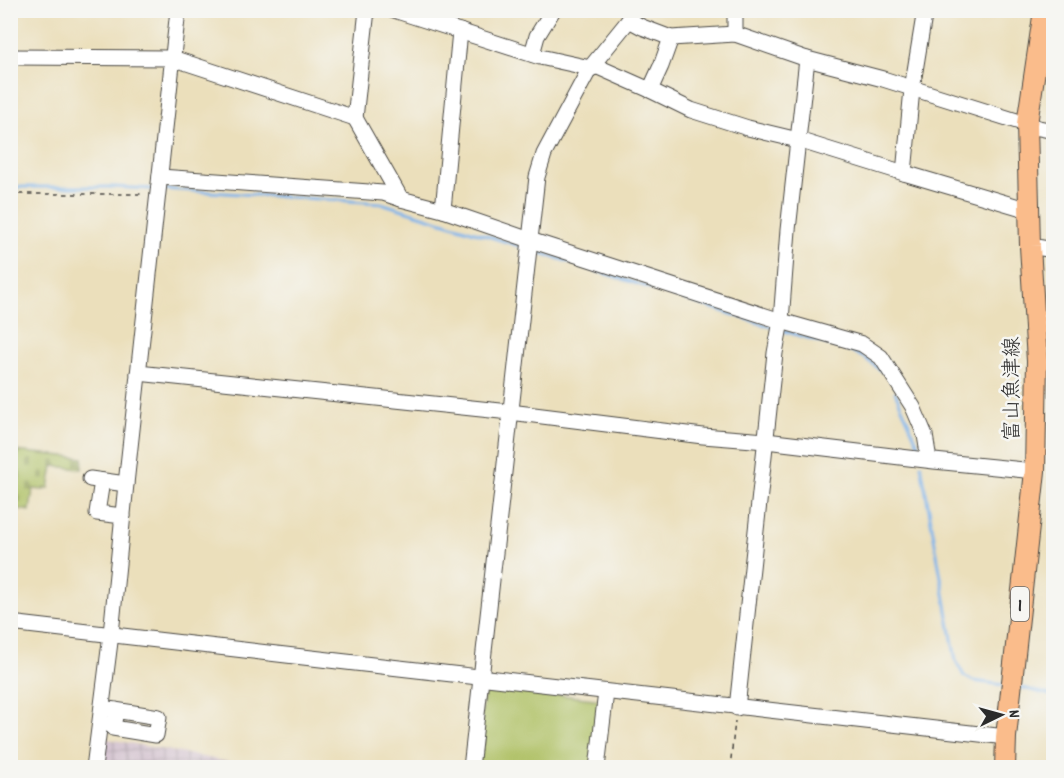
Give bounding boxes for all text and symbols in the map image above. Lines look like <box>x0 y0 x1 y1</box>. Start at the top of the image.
street label: 富山魚津線 <box>999 337 1029 442</box>
road number: 1 <box>1011 587 1029 621</box>
north arrow <box>971 685 1031 745</box>
text: N <box>1002 709 1025 719</box>

